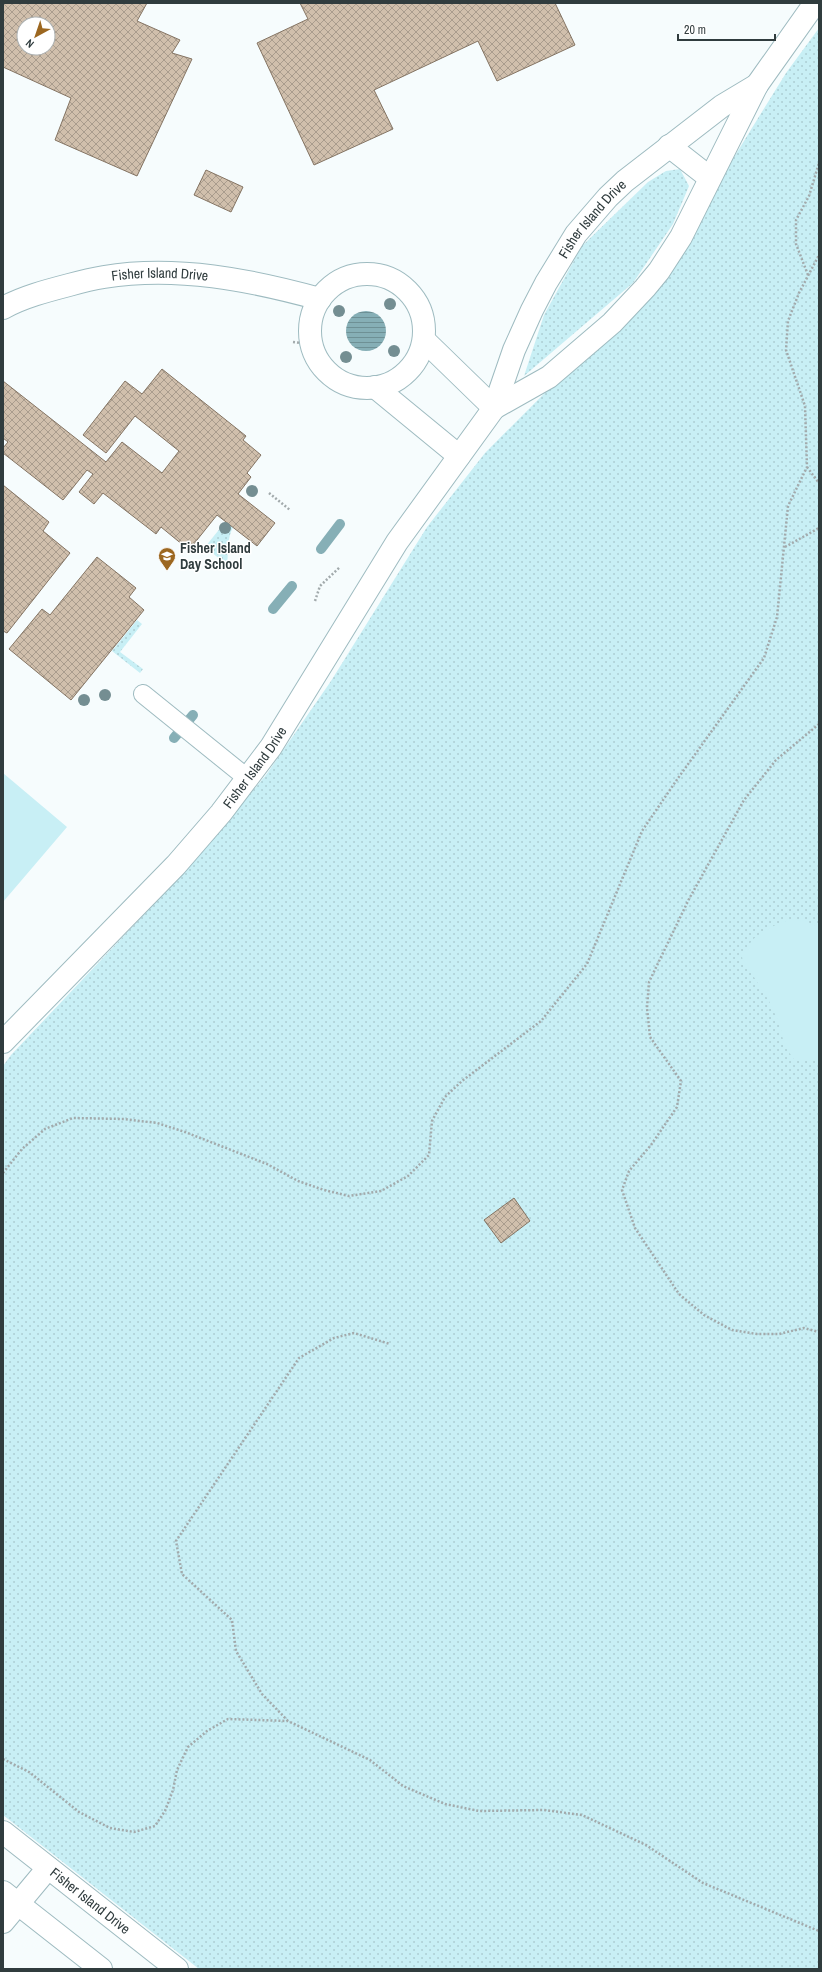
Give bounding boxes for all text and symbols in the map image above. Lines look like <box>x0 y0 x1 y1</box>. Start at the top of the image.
north arrow <box>16 16 56 56</box>
scale bar <box>678 16 775 42</box>
text: 20 m <box>684 22 706 38</box>
text: N <box>23 36 37 51</box>
street label: Fisher Island Drive <box>554 176 630 262</box>
street label: Fisher Island Drive <box>110 264 209 285</box>
place label: Fisher Island Day School <box>180 539 251 573</box>
school or university icon: Fisher Island Day School <box>157 546 177 571</box>
street label: Fisher Island Drive <box>219 723 290 812</box>
street label: Fisher Island Drive <box>46 1864 134 1938</box>

